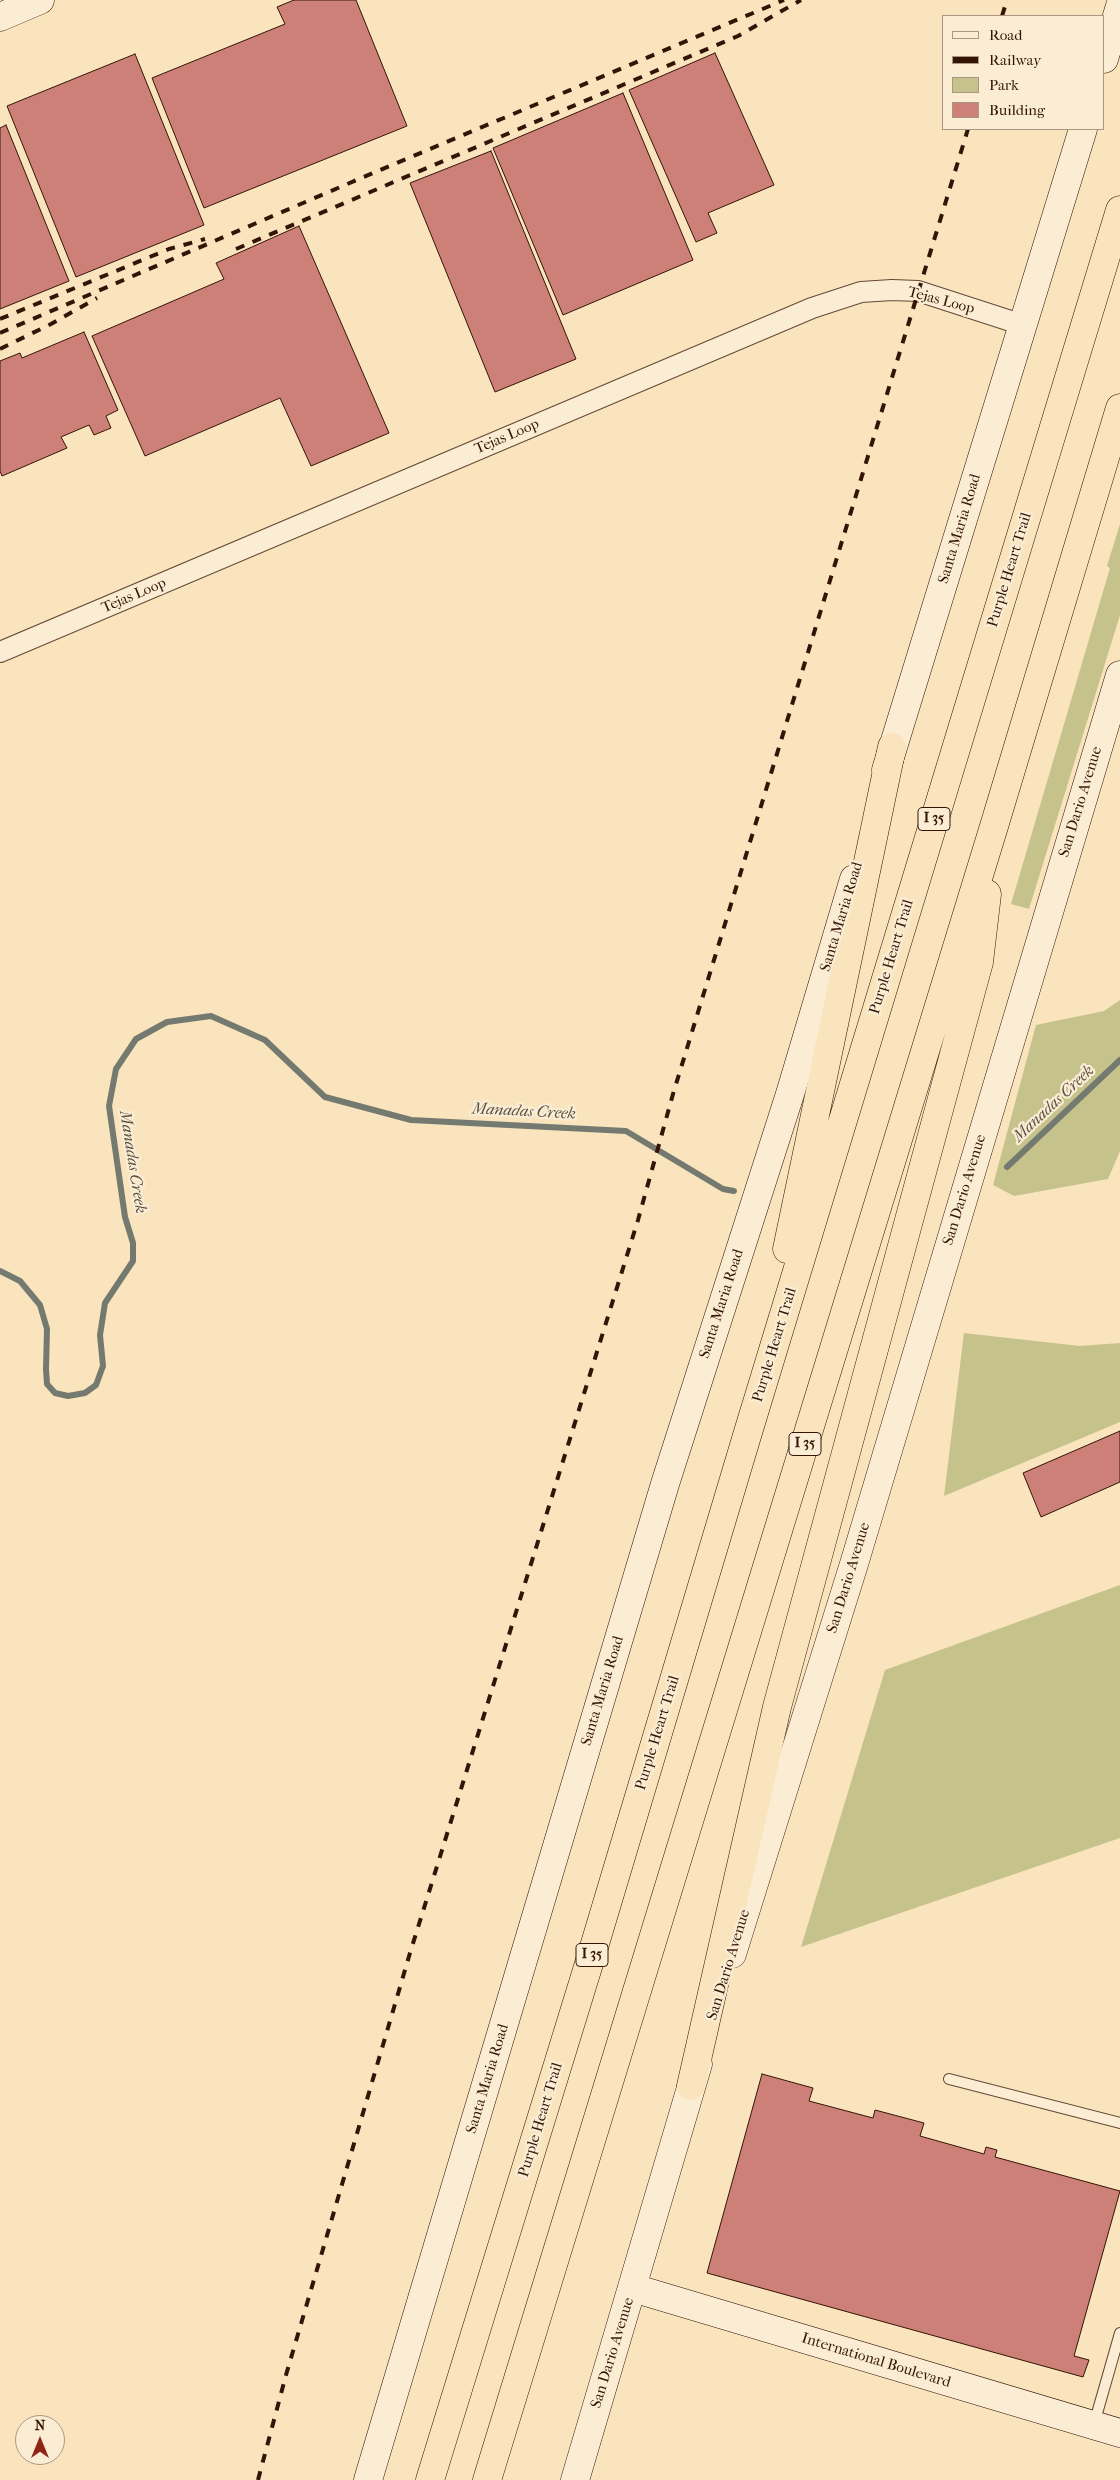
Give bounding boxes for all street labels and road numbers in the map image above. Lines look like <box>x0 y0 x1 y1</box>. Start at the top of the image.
street label: Tejas Loop <box>906 283 976 319</box>
street label: Tejas Loop <box>472 415 542 459</box>
street label: Santa Maria Road <box>935 472 985 586</box>
street label: Purple Heart Trail <box>984 510 1036 630</box>
street label: Tejas Loop <box>99 574 169 618</box>
street label: San Dario Avenue <box>1056 744 1106 860</box>
road number: I 35 <box>918 808 950 831</box>
street label: Santa Maria Road <box>817 860 867 974</box>
street label: Purple Heart Trail <box>866 897 918 1017</box>
street label: San Dario Avenue <box>940 1132 990 1248</box>
street label: Santa Maria Road <box>696 1247 748 1361</box>
street label: Purple Heart Trail <box>749 1285 801 1405</box>
road number: I 35 <box>789 1432 821 1456</box>
street label: San Dario Avenue <box>824 1520 874 1636</box>
street label: Santa Maria Road <box>578 1634 628 1748</box>
street label: Purple Heart Trail <box>632 1673 684 1793</box>
street label: San Dario Avenue <box>704 1907 754 2023</box>
road number: I 35 <box>576 1944 608 1966</box>
street label: Santa Maria Road <box>463 2022 513 2136</box>
street label: Purple Heart Trail <box>515 2060 567 2180</box>
street label: San Dario Avenue <box>588 2295 638 2411</box>
street label: International Boulevard <box>799 2330 953 2392</box>

